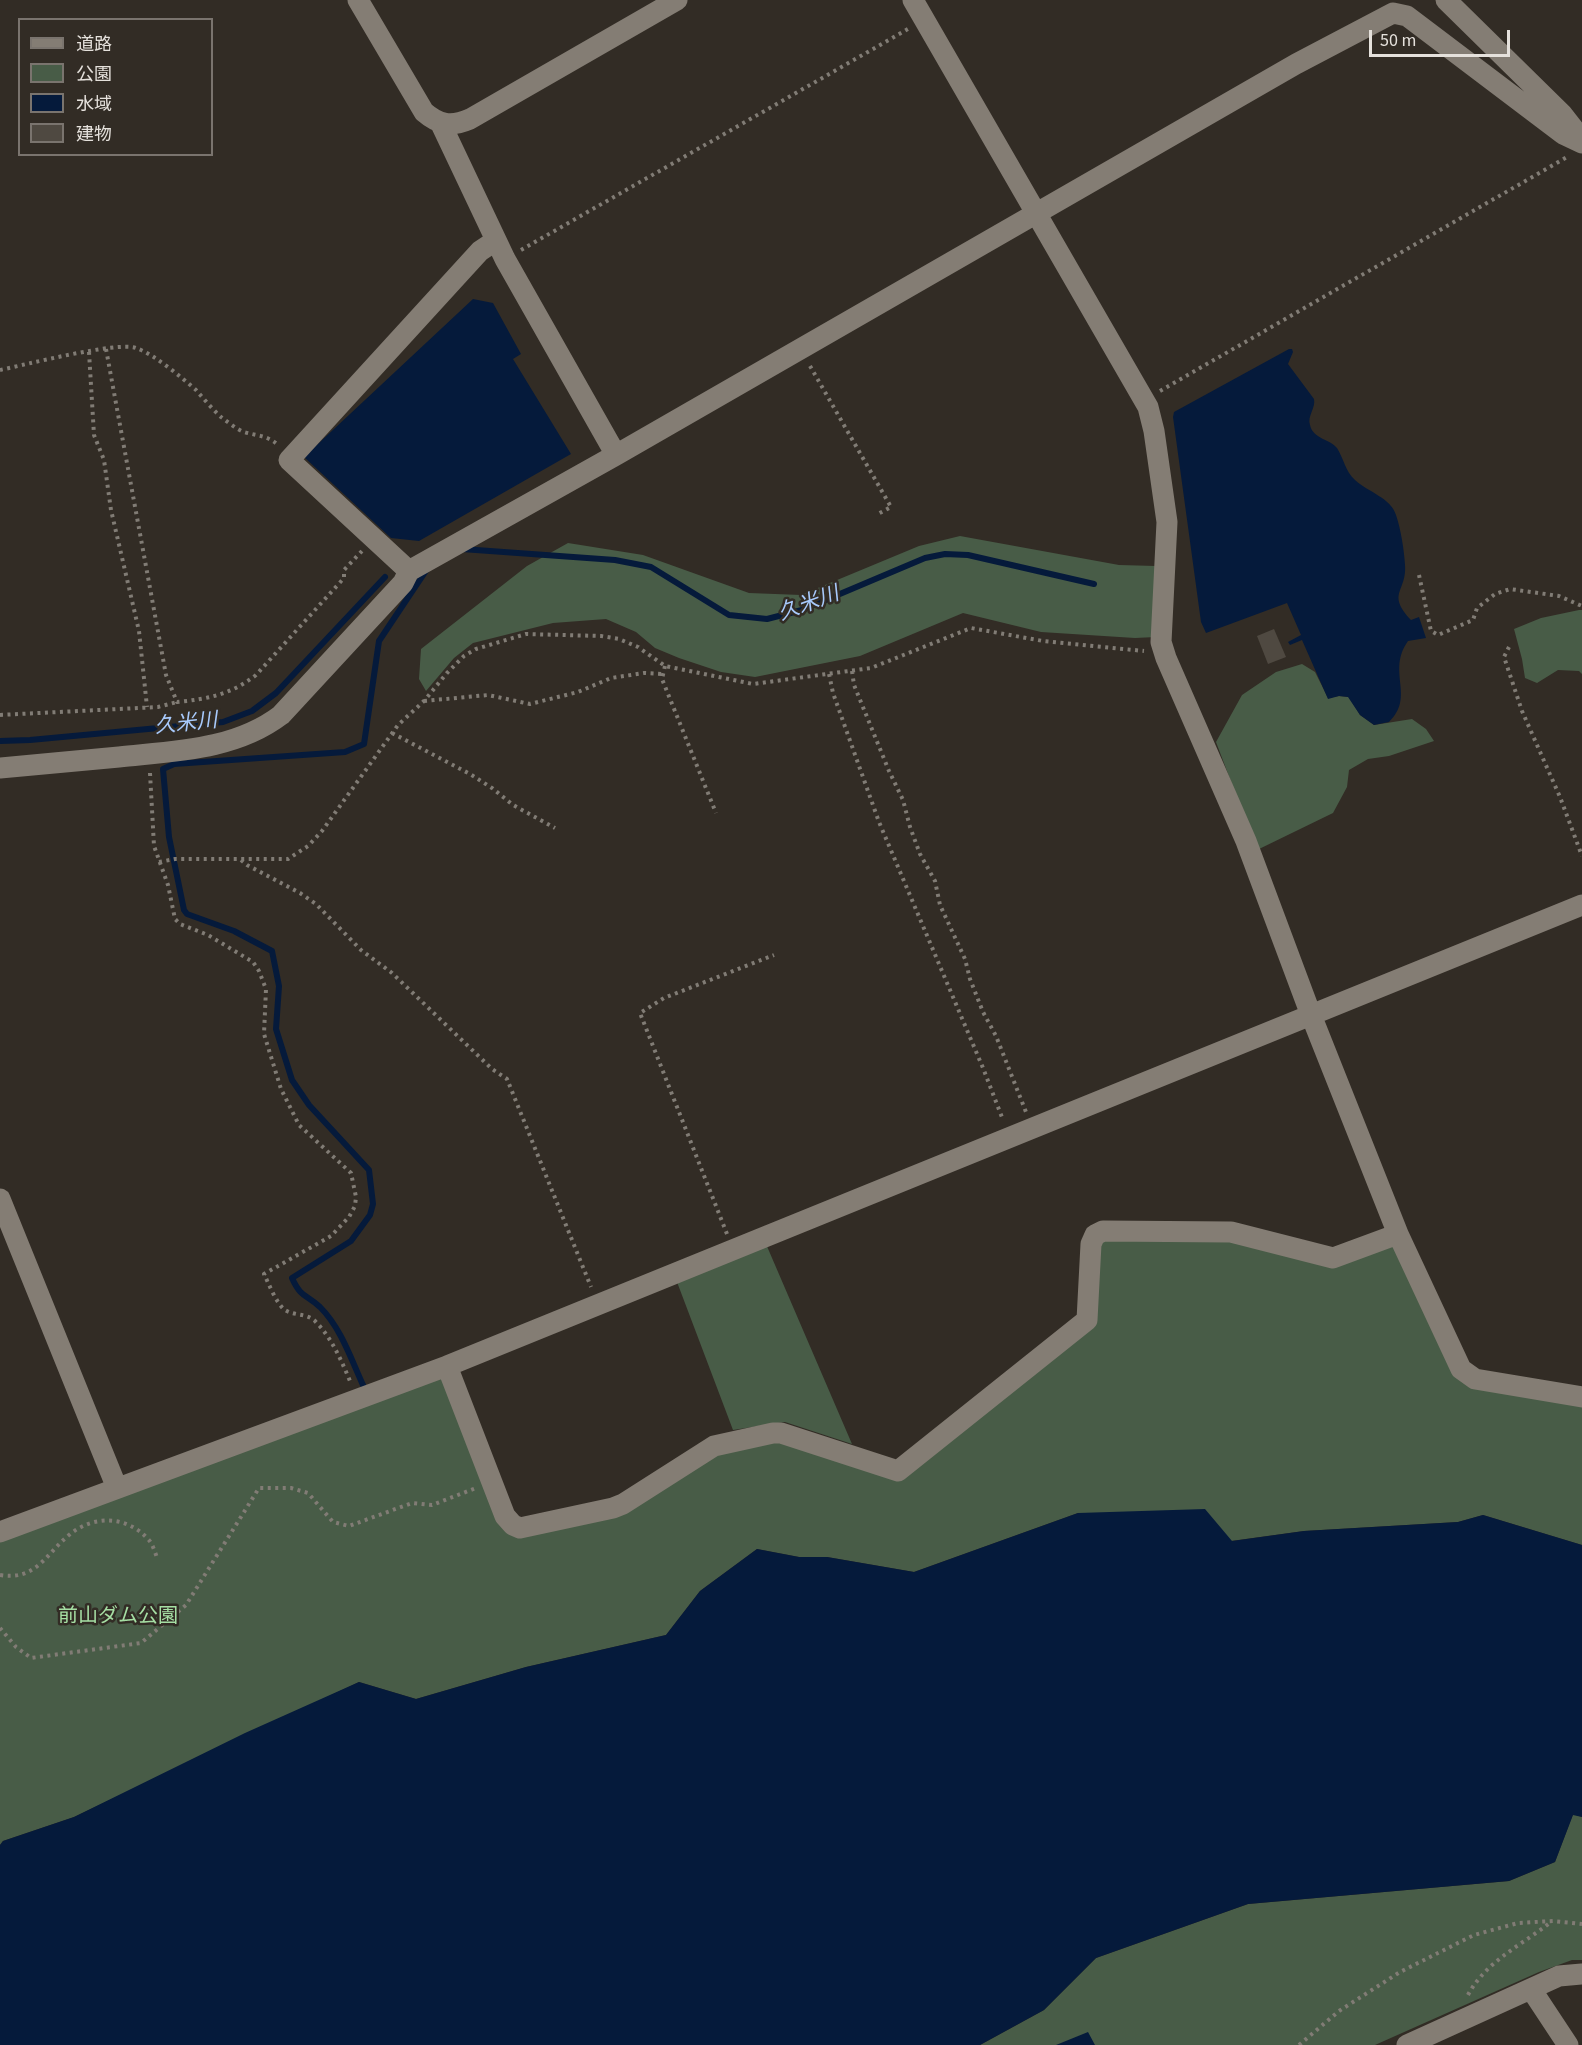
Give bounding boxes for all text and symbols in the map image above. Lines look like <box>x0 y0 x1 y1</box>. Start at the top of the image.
legend <box>18 18 213 156</box>
scale bar <box>1372 18 1513 56</box>
text: 50 m <box>1380 28 1416 53</box>
text: 道路 <box>76 32 112 57</box>
text: 公園 <box>76 62 112 87</box>
text: 水域 <box>76 92 112 117</box>
text: 建物 <box>76 122 112 147</box>
water label: 久米川 <box>775 582 843 628</box>
water label: 久米川 <box>153 709 219 741</box>
park label: 前山ダム公園 <box>58 1606 178 1630</box>

